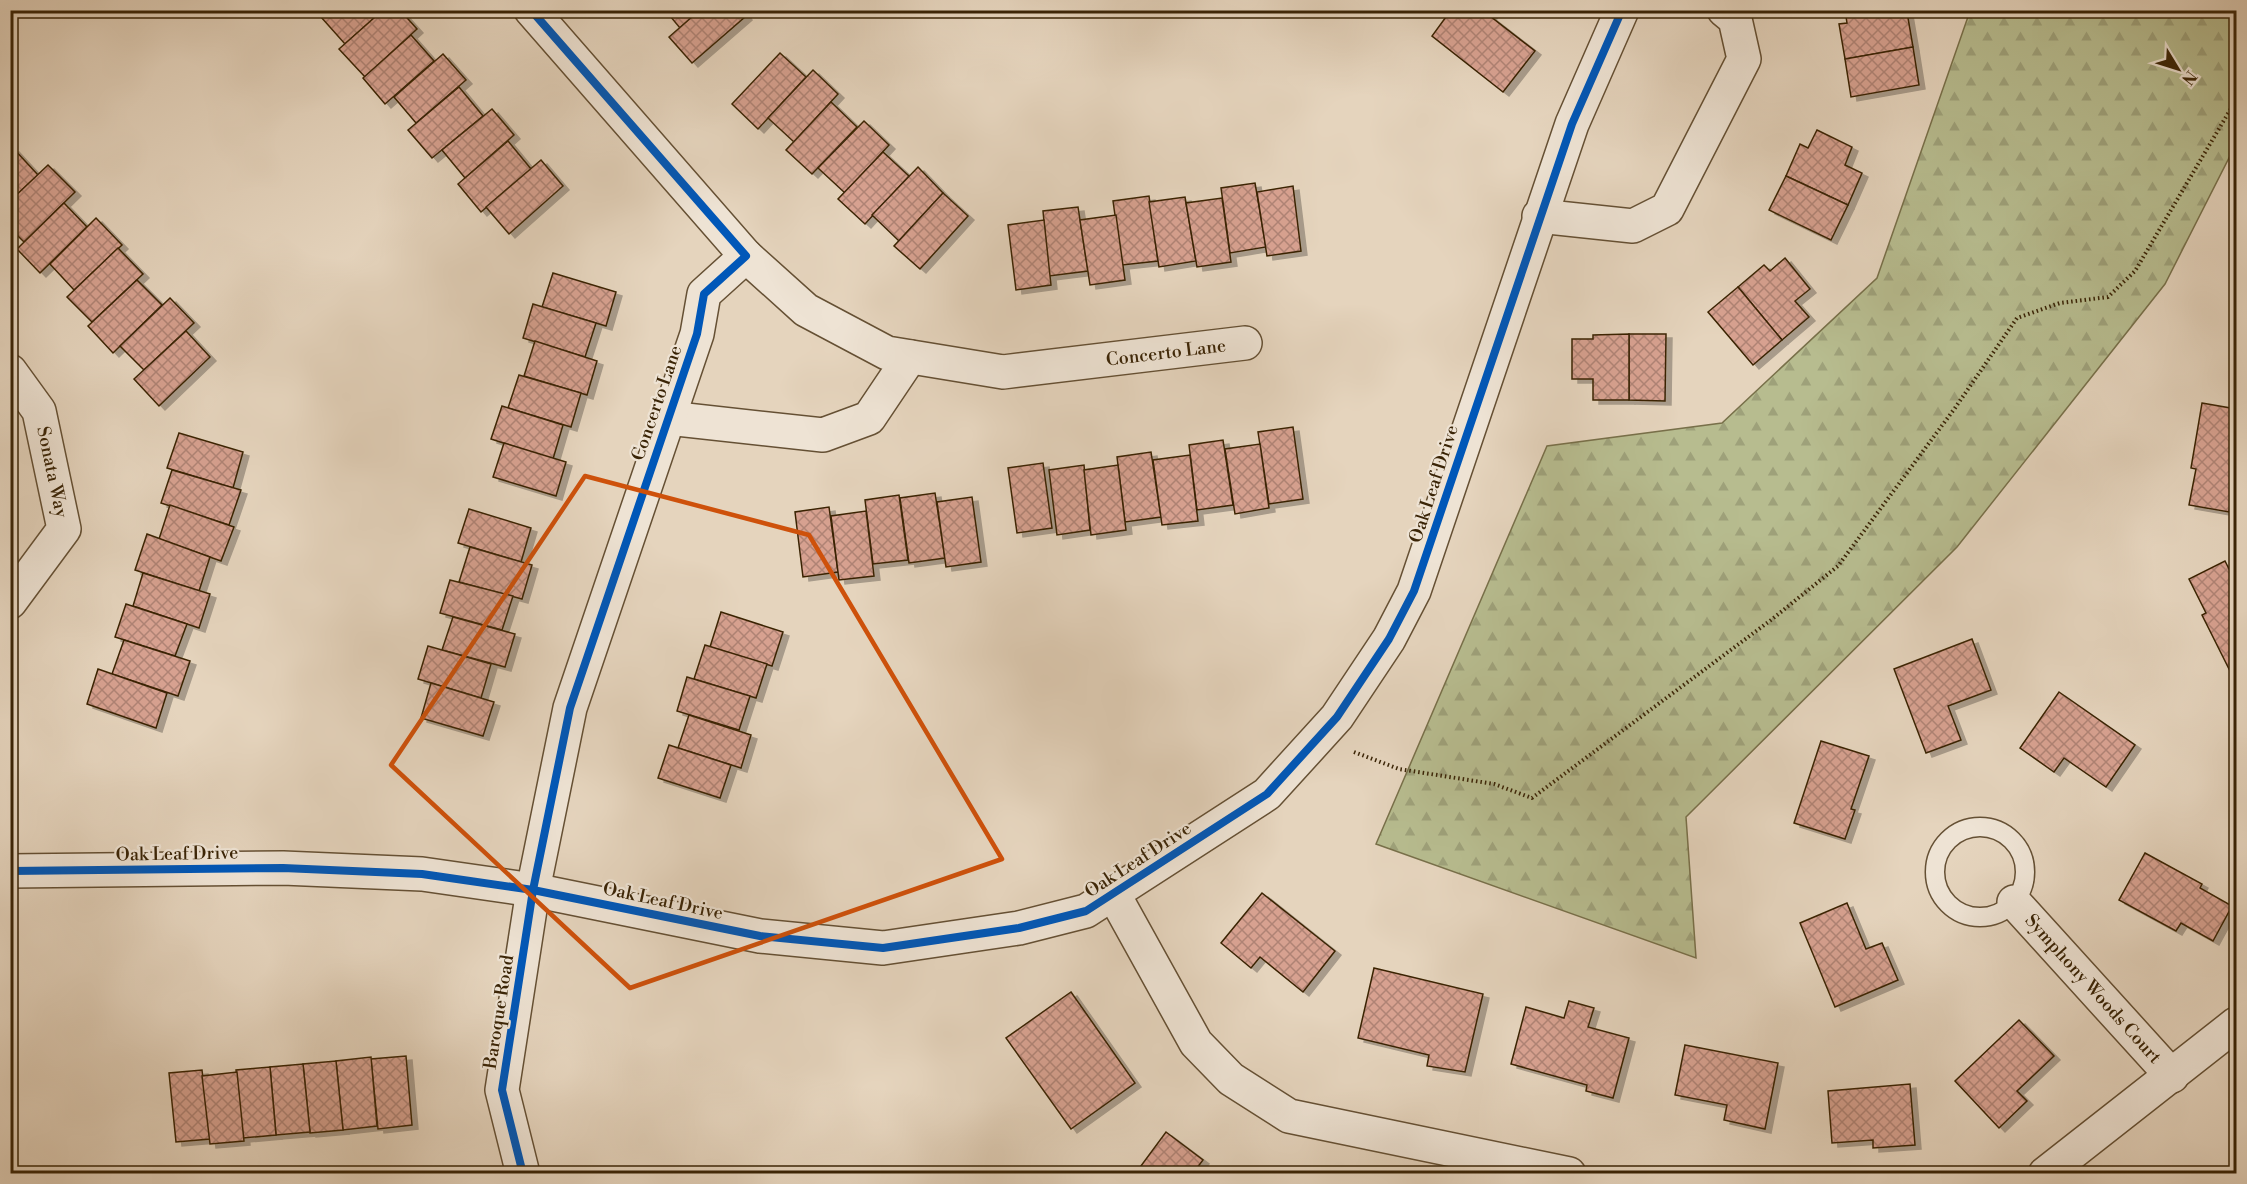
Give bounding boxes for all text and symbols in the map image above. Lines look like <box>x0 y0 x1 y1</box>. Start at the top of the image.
north arrow <box>2148 39 2208 99</box>
text: N <box>2177 66 2201 89</box>
street label: Concerto Lane <box>1105 334 1227 372</box>
street label: Concerto Lane <box>627 342 687 464</box>
street label: Oak Leaf Drive <box>1404 422 1464 546</box>
street label: Sonata Way <box>31 424 73 520</box>
street label: Oak Leaf Drive <box>1080 817 1196 903</box>
street label: Oak Leaf Drive <box>116 841 238 867</box>
street label: Oak Leaf Drive <box>601 877 725 925</box>
street label: Symphony Woods Court <box>2020 909 2167 1069</box>
street label: Baroque Road <box>478 952 520 1072</box>

